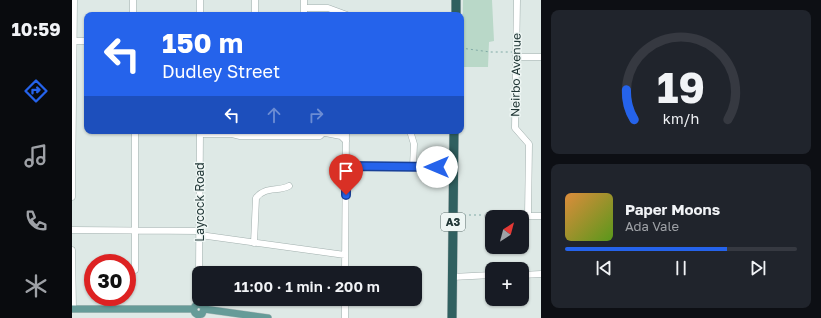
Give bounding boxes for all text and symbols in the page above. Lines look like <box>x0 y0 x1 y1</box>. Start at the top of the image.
text: 10:59 <box>11 18 61 40</box>
text: 150 m <box>162 26 243 59</box>
icon: left <box>96 28 148 80</box>
street label: Neirbo Avenue <box>507 33 524 117</box>
text: Dudley Street <box>162 60 280 82</box>
text: 19 <box>657 62 705 112</box>
icon: directions <box>22 77 50 105</box>
icon: left <box>221 104 243 126</box>
icon: ahead <box>263 104 285 126</box>
icon: right <box>305 104 327 126</box>
text: km/h <box>663 110 699 127</box>
icon: music <box>22 142 50 170</box>
position arrow <box>416 146 458 188</box>
pin <box>329 154 363 195</box>
icon: arrive <box>335 160 357 182</box>
street label: Laycock Road <box>192 162 207 242</box>
text: Paper Moons <box>625 200 720 218</box>
icon: phone <box>22 207 50 235</box>
north arrow <box>485 210 529 254</box>
map controls <box>485 210 529 306</box>
road number: A3 <box>441 213 465 231</box>
text: Ada Vale <box>625 218 679 234</box>
speed limit sign: 30 <box>84 254 136 306</box>
icon: previous <box>593 257 615 279</box>
icon: pause <box>670 257 692 279</box>
icon: next <box>747 257 769 279</box>
button: + <box>485 262 529 306</box>
icon: climate <box>22 272 50 300</box>
text: 11:00 · 1 min · 200 m <box>234 277 380 295</box>

